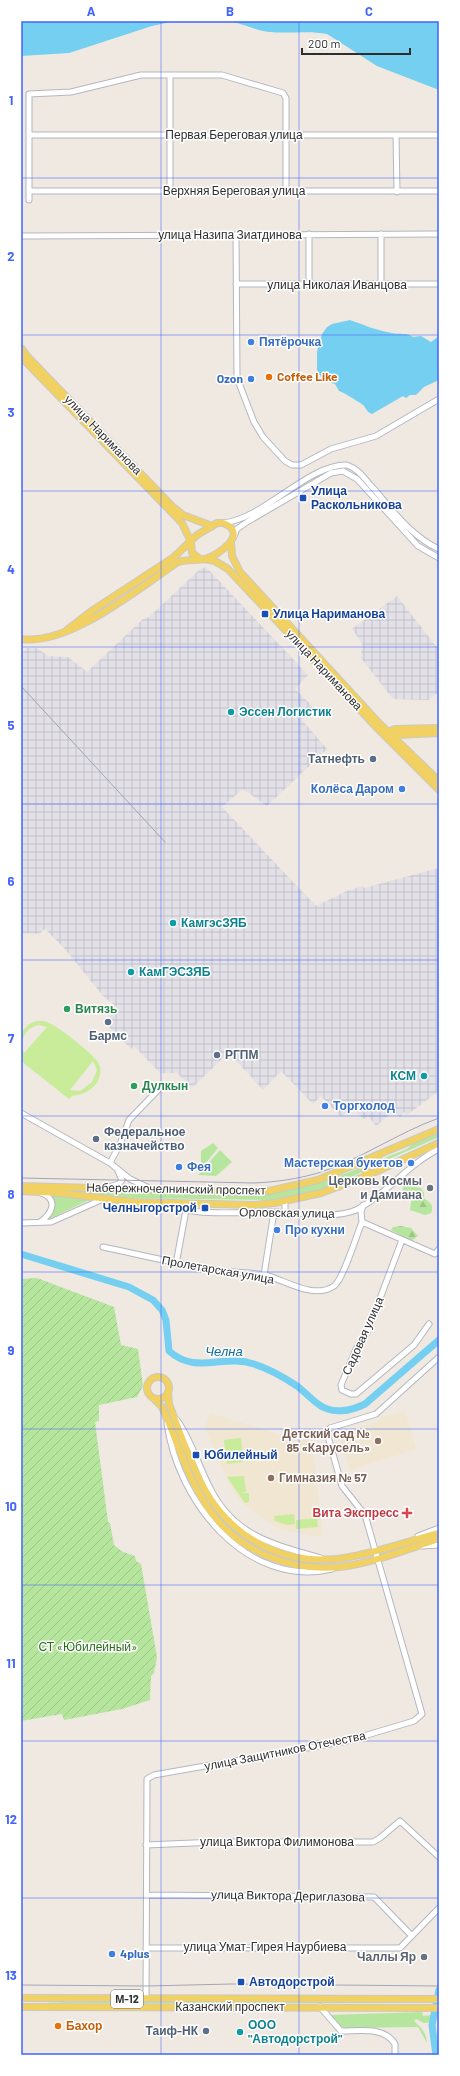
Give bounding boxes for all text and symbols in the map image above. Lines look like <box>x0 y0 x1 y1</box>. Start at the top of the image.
text: A <box>87 3 96 19</box>
text: B <box>226 3 234 19</box>
text: C <box>365 3 373 19</box>
scale bar <box>302 30 410 56</box>
text: 200 m <box>308 36 340 50</box>
text: 1 <box>9 92 13 108</box>
street label: Первая Береговая улица <box>165 127 303 142</box>
street label: Верхняя Береговая улица <box>163 183 306 198</box>
street label: улица Назипа Зиатдинова <box>158 227 302 242</box>
text: 2 <box>7 248 15 264</box>
street label: улица Николая Иванцова <box>267 277 407 292</box>
place label: Пятёрочка <box>259 334 322 349</box>
marker: Пятёрочка <box>246 337 256 347</box>
place label: Coffee Like <box>277 369 338 383</box>
place label: Ozon <box>217 371 243 385</box>
marker: Coffee Like <box>264 372 274 382</box>
marker: Ozon <box>246 374 256 384</box>
street label: улица Нариманова <box>61 392 146 478</box>
text: 3 <box>7 404 15 420</box>
place label: Улица Раскольникова <box>311 483 402 511</box>
marker: Улица Раскольникова <box>298 493 308 503</box>
text: 4 <box>7 561 15 577</box>
place label: Улица Нариманова <box>273 606 386 621</box>
marker: Улица Нариманова <box>260 609 270 619</box>
street label: улица Нариманова <box>283 626 366 713</box>
place label: Эссен Логистик <box>239 704 332 718</box>
marker: Эссен Логистик <box>226 707 236 717</box>
text: 5 <box>7 717 15 733</box>
place label: Татнефть <box>308 751 365 766</box>
marker: Татнефть <box>368 754 378 764</box>
place label: Колёса Даром <box>311 781 394 796</box>
marker: Колёса Даром <box>397 784 407 794</box>
text: 6 <box>8 873 15 889</box>
place label: КамгэсЗЯБ <box>181 915 247 929</box>
marker: КамгэсЗЯБ <box>168 918 178 928</box>
place label: КамГЭСЗЯБ <box>139 964 211 978</box>
marker: КамГЭСЗЯБ <box>126 967 136 977</box>
place label: Витязь <box>75 1001 117 1015</box>
marker: Витязь <box>62 1004 72 1014</box>
marker: Бармс <box>103 1017 113 1027</box>
place label: Бармс <box>89 1028 127 1043</box>
text: 7 <box>8 1030 15 1046</box>
place label: РГПМ <box>225 1047 258 1061</box>
marker: РГПМ <box>212 1050 222 1060</box>
place label: КСМ <box>390 1068 416 1082</box>
marker: КСМ <box>419 1071 429 1081</box>
place label: Дулкын <box>142 1078 188 1093</box>
marker: Дулкын <box>129 1081 139 1091</box>
place label: Торгхолод <box>333 1098 395 1113</box>
marker: Торгхолод <box>320 1101 330 1111</box>
place label: Федеральное казначейство <box>104 1124 186 1152</box>
marker: Федеральное казначейство <box>91 1134 101 1144</box>
place label: Мастерская букетов <box>284 1155 403 1170</box>
marker: Мастерская букетов <box>406 1158 416 1168</box>
place label: Фея <box>187 1159 211 1173</box>
marker: Фея <box>174 1162 184 1172</box>
place label: Церковь Космы и Дамиана <box>328 1173 422 1202</box>
street label: Набережночелнинский проспект <box>86 1179 266 1198</box>
marker: Церковь Космы и Дамиана <box>425 1183 435 1193</box>
text: 8 <box>7 1186 15 1202</box>
place label: Челныгорстрой <box>103 1200 197 1215</box>
marker: Челныгорстрой <box>200 1203 210 1213</box>
street label: Орловская улица <box>239 1204 335 1221</box>
place label: Про кухни <box>285 1222 345 1237</box>
marker: Про кухни <box>272 1225 282 1235</box>
street label: Пролетарская улица <box>161 1252 276 1287</box>
street label: Садовая улица <box>339 1294 387 1377</box>
text: 9 <box>8 1342 15 1358</box>
water label: Челна <box>205 1343 243 1359</box>
place label: Детский сад № 85 «Карусель» <box>282 1426 370 1455</box>
marker: Детский сад № 85 «Карусель» <box>373 1436 383 1446</box>
place label: Юбилейный <box>204 1447 278 1461</box>
marker: Юбилейный <box>191 1450 201 1460</box>
place label: Гимназия № 57 <box>279 1470 367 1484</box>
marker: Гимназия № 57 <box>266 1473 276 1483</box>
text: 10 <box>5 1498 17 1514</box>
place label: Вита Экспресс <box>313 1505 399 1520</box>
marker: Вита Экспресс <box>402 1508 412 1518</box>
park label: СТ «Юбилейный» <box>39 1639 138 1653</box>
text: 11 <box>6 1655 16 1671</box>
street label: улица Защитников Отечества <box>203 1727 367 1774</box>
text: 12 <box>5 1811 17 1827</box>
street label: улица Виктора Филимонова <box>200 1834 354 1849</box>
street label: улица Виктора Дериглазова <box>211 1887 365 1904</box>
street label: улица Умат-Гирея Наурбиева <box>183 1939 347 1954</box>
place label: 4plus <box>120 1946 150 1960</box>
marker: 4plus <box>107 1949 117 1959</box>
place label: Чаллы Яр <box>357 1949 416 1964</box>
marker: Чаллы Яр <box>419 1952 429 1962</box>
text: 13 <box>5 1967 17 1983</box>
place label: Автодорстрой <box>249 1974 335 1989</box>
marker: Автодорстрой <box>236 1977 246 1987</box>
road number: М-12 <box>111 1990 143 2008</box>
street label: Казанский проспект <box>175 1999 285 2014</box>
place label: ООО "Автодорстрой" <box>248 2017 343 2046</box>
place label: Бахор <box>66 2018 102 2033</box>
marker: Бахор <box>53 2021 63 2031</box>
place label: Таиф-НК <box>146 2023 199 2038</box>
marker: Таиф-НК <box>201 2026 211 2036</box>
marker: ООО "Автодорстрой" <box>235 2027 245 2037</box>

